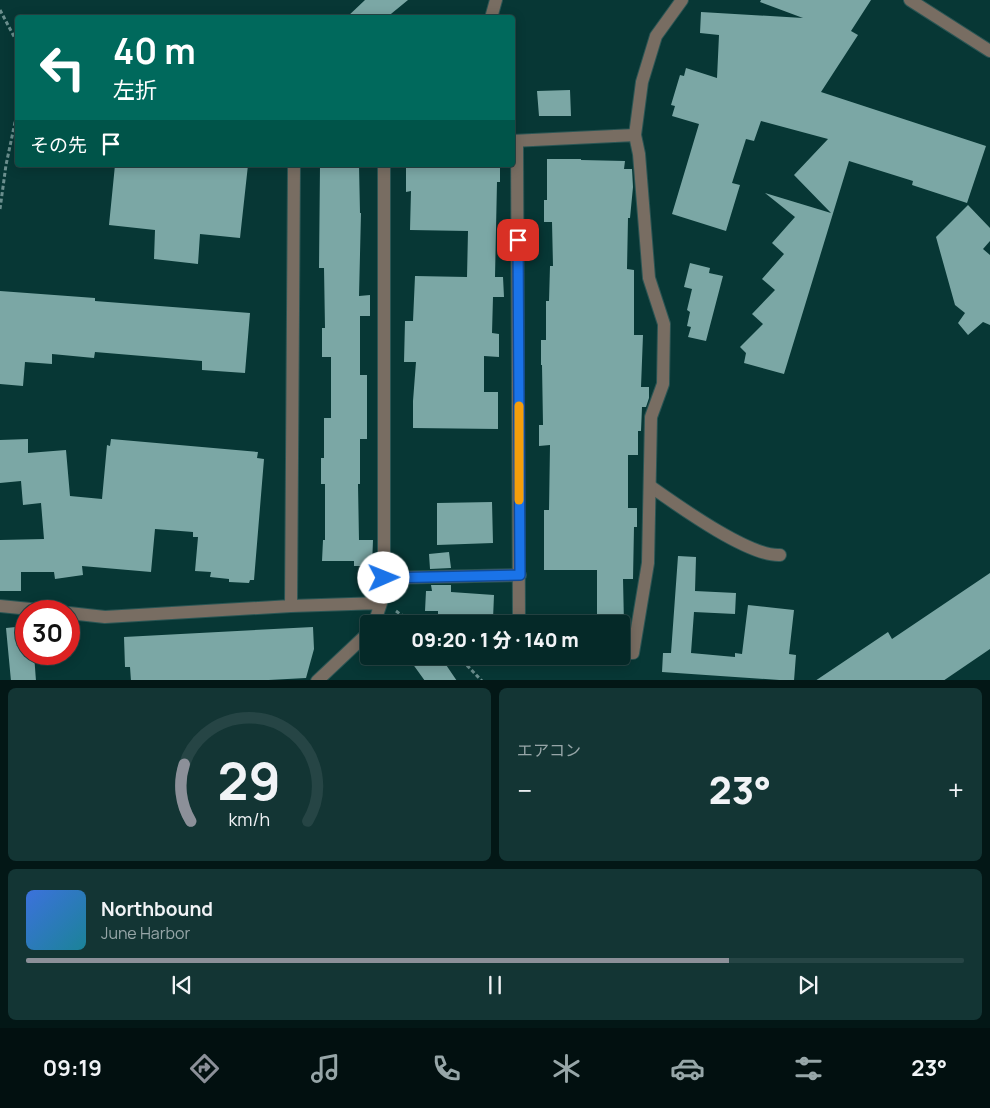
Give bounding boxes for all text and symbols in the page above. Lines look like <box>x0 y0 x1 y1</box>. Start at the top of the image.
text: 40 m <box>113 27 196 75</box>
icon: left <box>30 35 95 100</box>
text: 左折 <box>113 75 157 105</box>
icon: arrive <box>97 130 125 158</box>
text: その先 <box>30 132 87 158</box>
pin <box>497 219 539 261</box>
icon: arrive <box>504 226 532 254</box>
position arrow <box>357 551 409 603</box>
speed limit sign: 30 <box>15 600 80 665</box>
text: 09:20 · 1 分 · 140 m <box>411 627 579 653</box>
text: エアコン <box>517 739 581 761</box>
text: 29 <box>218 745 281 816</box>
text: 23° <box>709 763 771 815</box>
text: − <box>517 771 532 809</box>
text: + <box>948 771 964 809</box>
text: km/h <box>229 807 270 831</box>
text: Northbound <box>101 896 213 922</box>
text: June Harbor <box>101 922 190 944</box>
icon: previous <box>168 971 196 999</box>
icon: pause <box>481 971 509 999</box>
icon: next <box>794 971 822 999</box>
icon: directions <box>187 1051 222 1086</box>
icon: music <box>308 1051 343 1086</box>
icon: phone <box>429 1051 464 1086</box>
icon: climate <box>549 1051 584 1086</box>
icon: car <box>670 1051 705 1086</box>
icon: filters <box>791 1051 826 1086</box>
text: 09:19 <box>43 1053 102 1083</box>
text: 23° <box>911 1053 947 1083</box>

